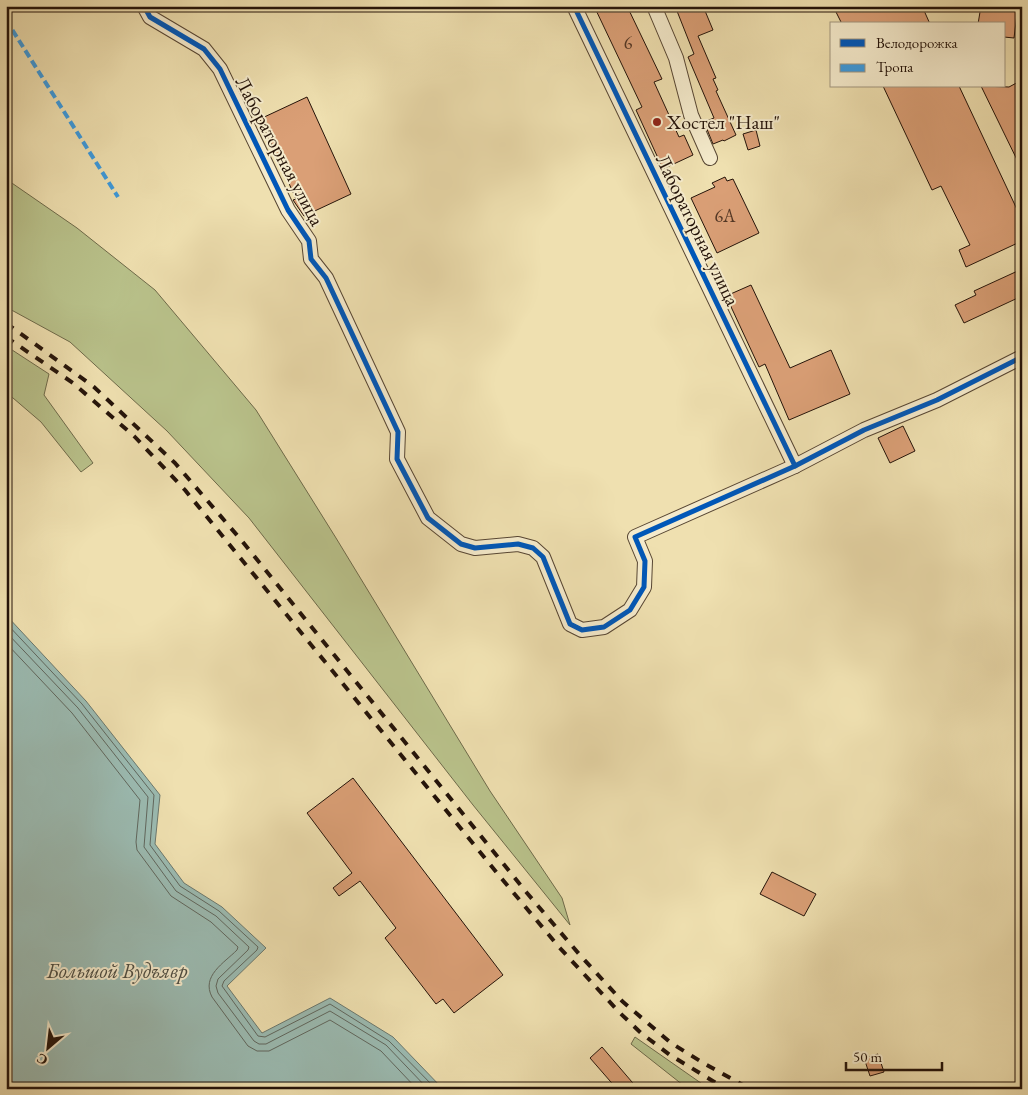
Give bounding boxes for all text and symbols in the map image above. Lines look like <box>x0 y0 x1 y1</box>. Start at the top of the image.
legend <box>830 22 1006 88</box>
house number: 6 <box>624 31 633 54</box>
text: Велодорожка <box>876 33 957 52</box>
text: Тропа <box>876 57 913 76</box>
street label: Лабораторная улица <box>230 72 330 230</box>
place label: Хостел "Наш" <box>666 109 780 135</box>
marker: Хостел "Наш" <box>651 116 663 128</box>
street label: Лабораторная улица <box>650 150 746 310</box>
house number: 6А <box>714 204 736 227</box>
water label: Большой Вудъявр <box>46 957 188 984</box>
north arrow <box>22 1022 72 1072</box>
scale bar <box>846 1040 942 1072</box>
text: 50 m <box>853 1047 882 1066</box>
text: С <box>33 1049 51 1070</box>

